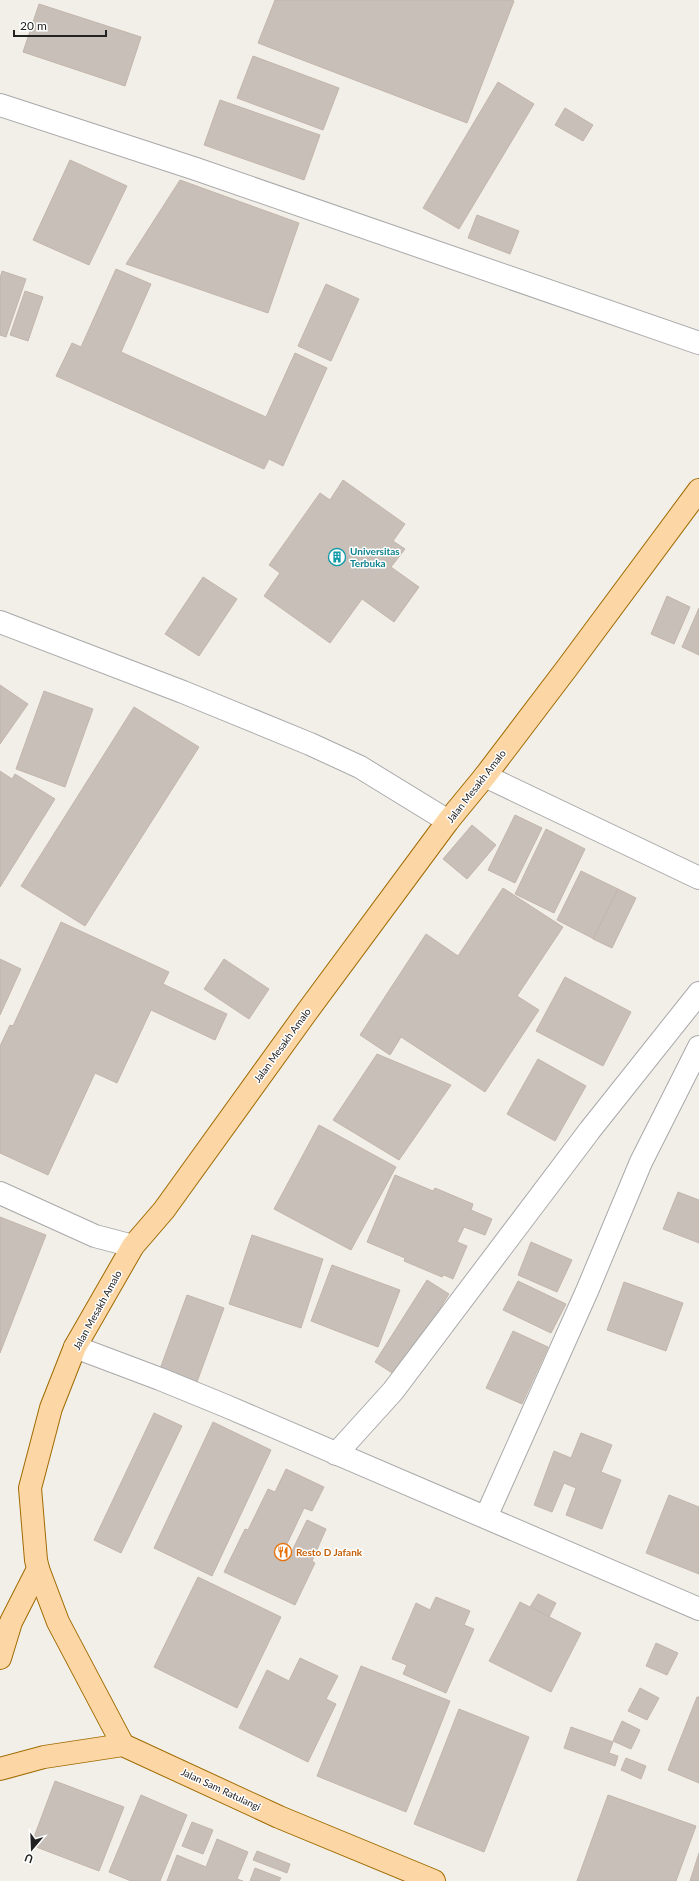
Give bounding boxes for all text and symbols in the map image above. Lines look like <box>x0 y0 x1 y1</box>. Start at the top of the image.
scale bar <box>14 12 106 38</box>
text: 20 m <box>20 18 47 33</box>
place label: Universitas Terbuka <box>350 545 400 569</box>
building icon: Universitas Terbuka <box>327 547 347 567</box>
street label: Jalan Mesakh Amalo <box>444 747 508 825</box>
street label: Jalan Mesakh Amalo <box>251 1005 313 1085</box>
street label: Jalan Mesakh Amalo <box>70 1268 124 1352</box>
restaurant icon: Resto D Jafank <box>273 1542 293 1562</box>
place label: Resto D Jafank <box>296 1546 363 1558</box>
street label: Jalan Sam Ratulangi <box>179 1765 263 1813</box>
north arrow <box>12 1829 52 1869</box>
text: U <box>23 1851 35 1866</box>

